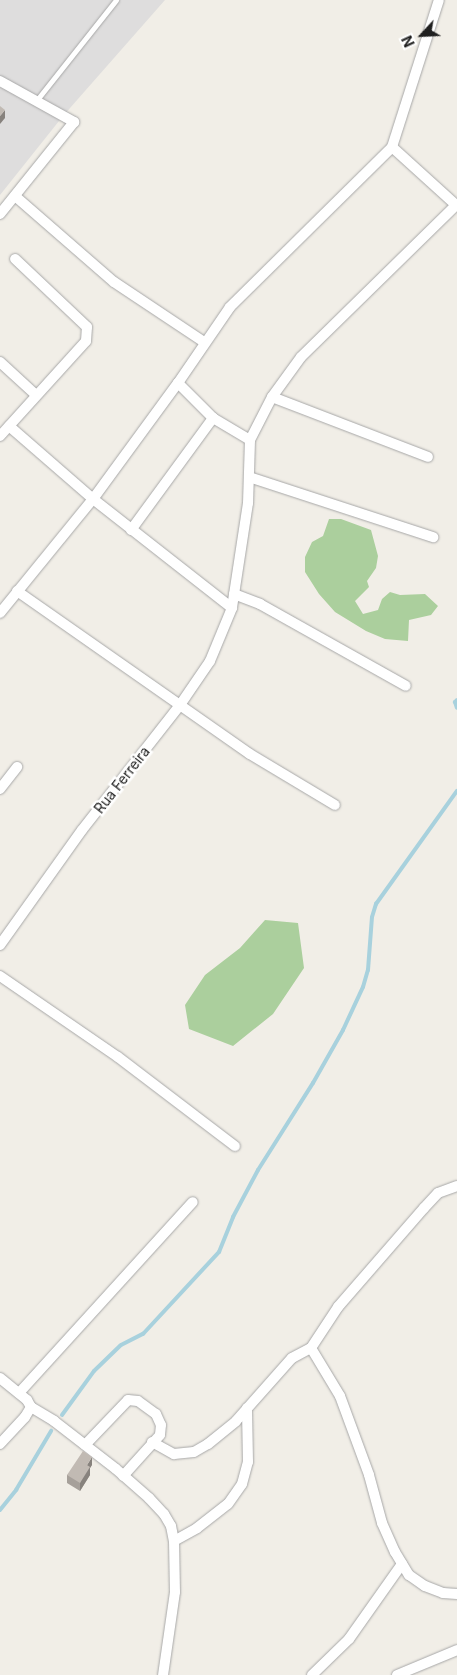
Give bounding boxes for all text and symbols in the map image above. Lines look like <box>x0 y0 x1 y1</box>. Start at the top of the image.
north arrow <box>397 10 447 60</box>
text: N <box>398 33 418 50</box>
street label: Rua Ferreira <box>91 743 153 817</box>

